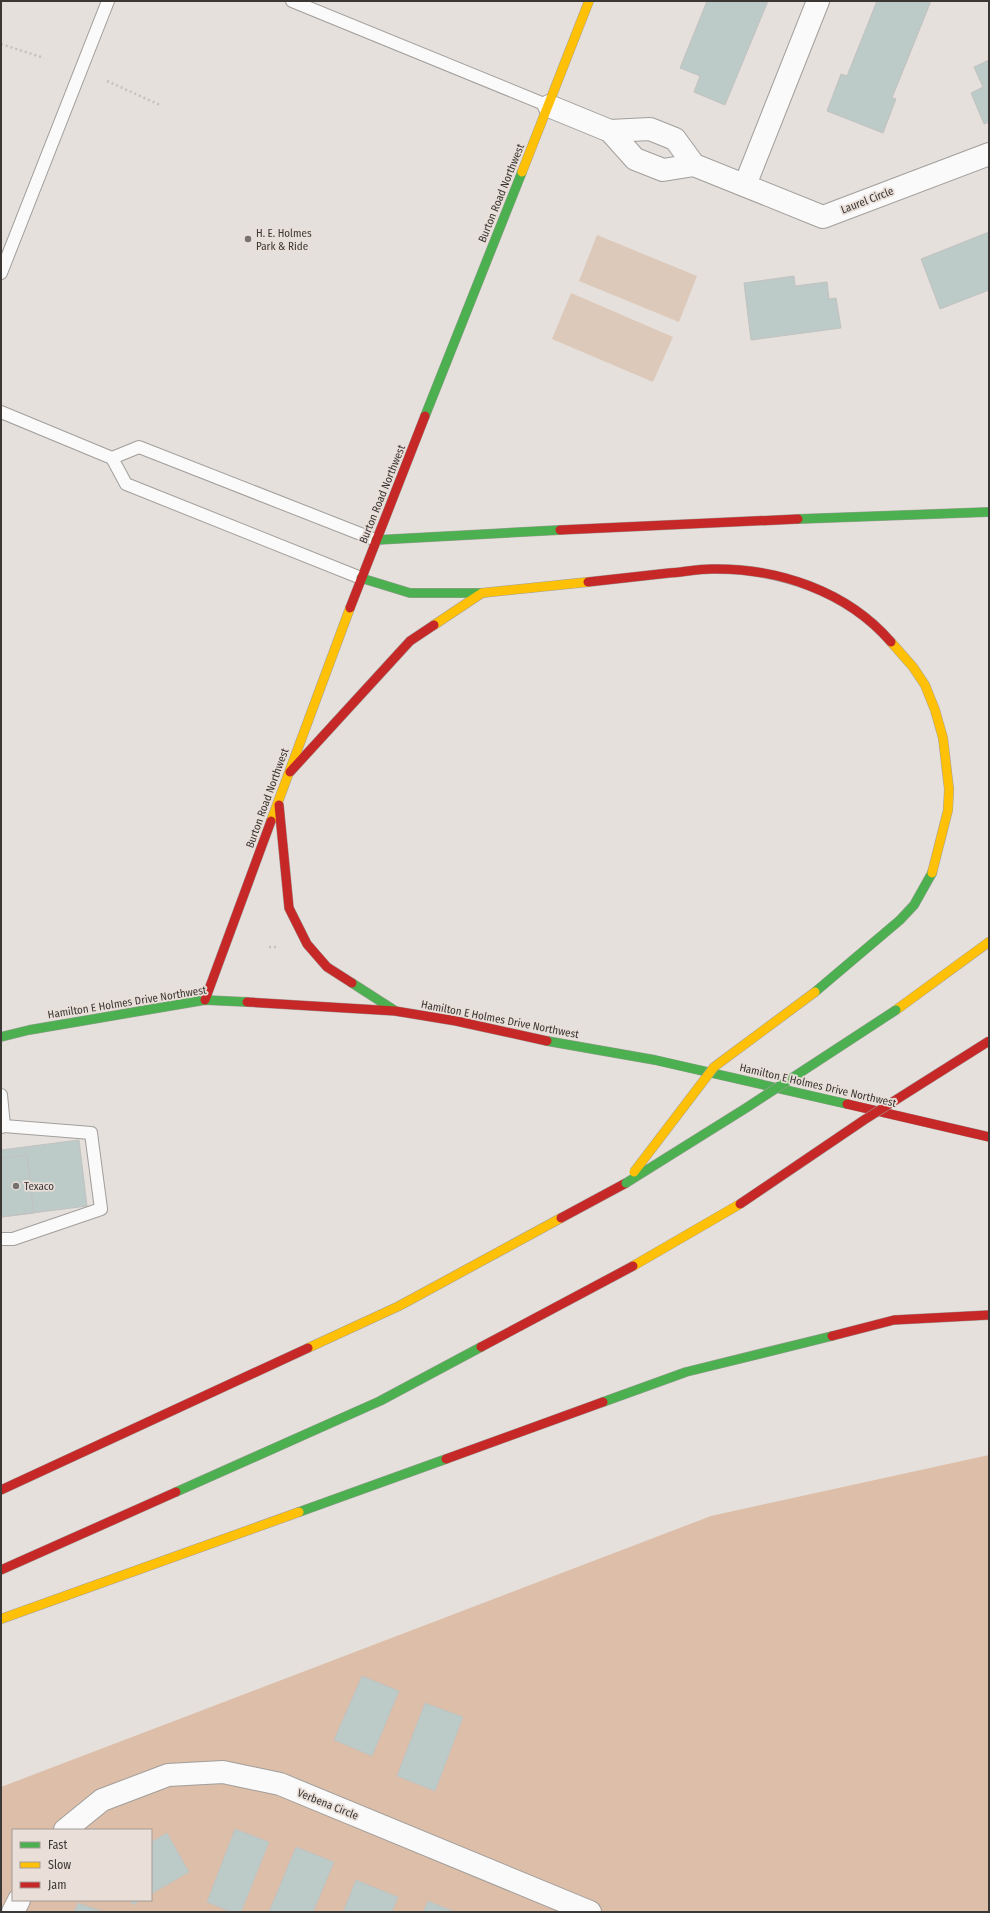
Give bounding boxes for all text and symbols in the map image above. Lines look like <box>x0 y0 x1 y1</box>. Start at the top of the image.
street label: Burton Road Northwest <box>476 142 527 244</box>
street label: Laurel Circle <box>839 184 895 216</box>
place label: H. E. Holmes Park & Ride <box>256 227 312 253</box>
marker: H. E. Holmes Park & Ride <box>243 234 253 244</box>
street label: Burton Road Northwest <box>357 443 408 545</box>
street label: Burton Road Northwest <box>243 746 292 850</box>
street label: Hamilton E Holmes Drive Northwest <box>47 983 208 1021</box>
street label: Hamilton E Holmes Drive Northwest <box>420 998 580 1041</box>
street label: Hamilton E Holmes Drive Northwest <box>738 1061 898 1110</box>
place label: Texaco <box>24 1180 54 1193</box>
marker: Texaco <box>11 1181 21 1191</box>
street label: Verbena Circle <box>295 1786 360 1823</box>
legend <box>12 1829 152 1901</box>
text: Fast <box>48 1838 67 1852</box>
text: Slow <box>48 1858 71 1872</box>
text: Jam <box>48 1878 66 1892</box>

